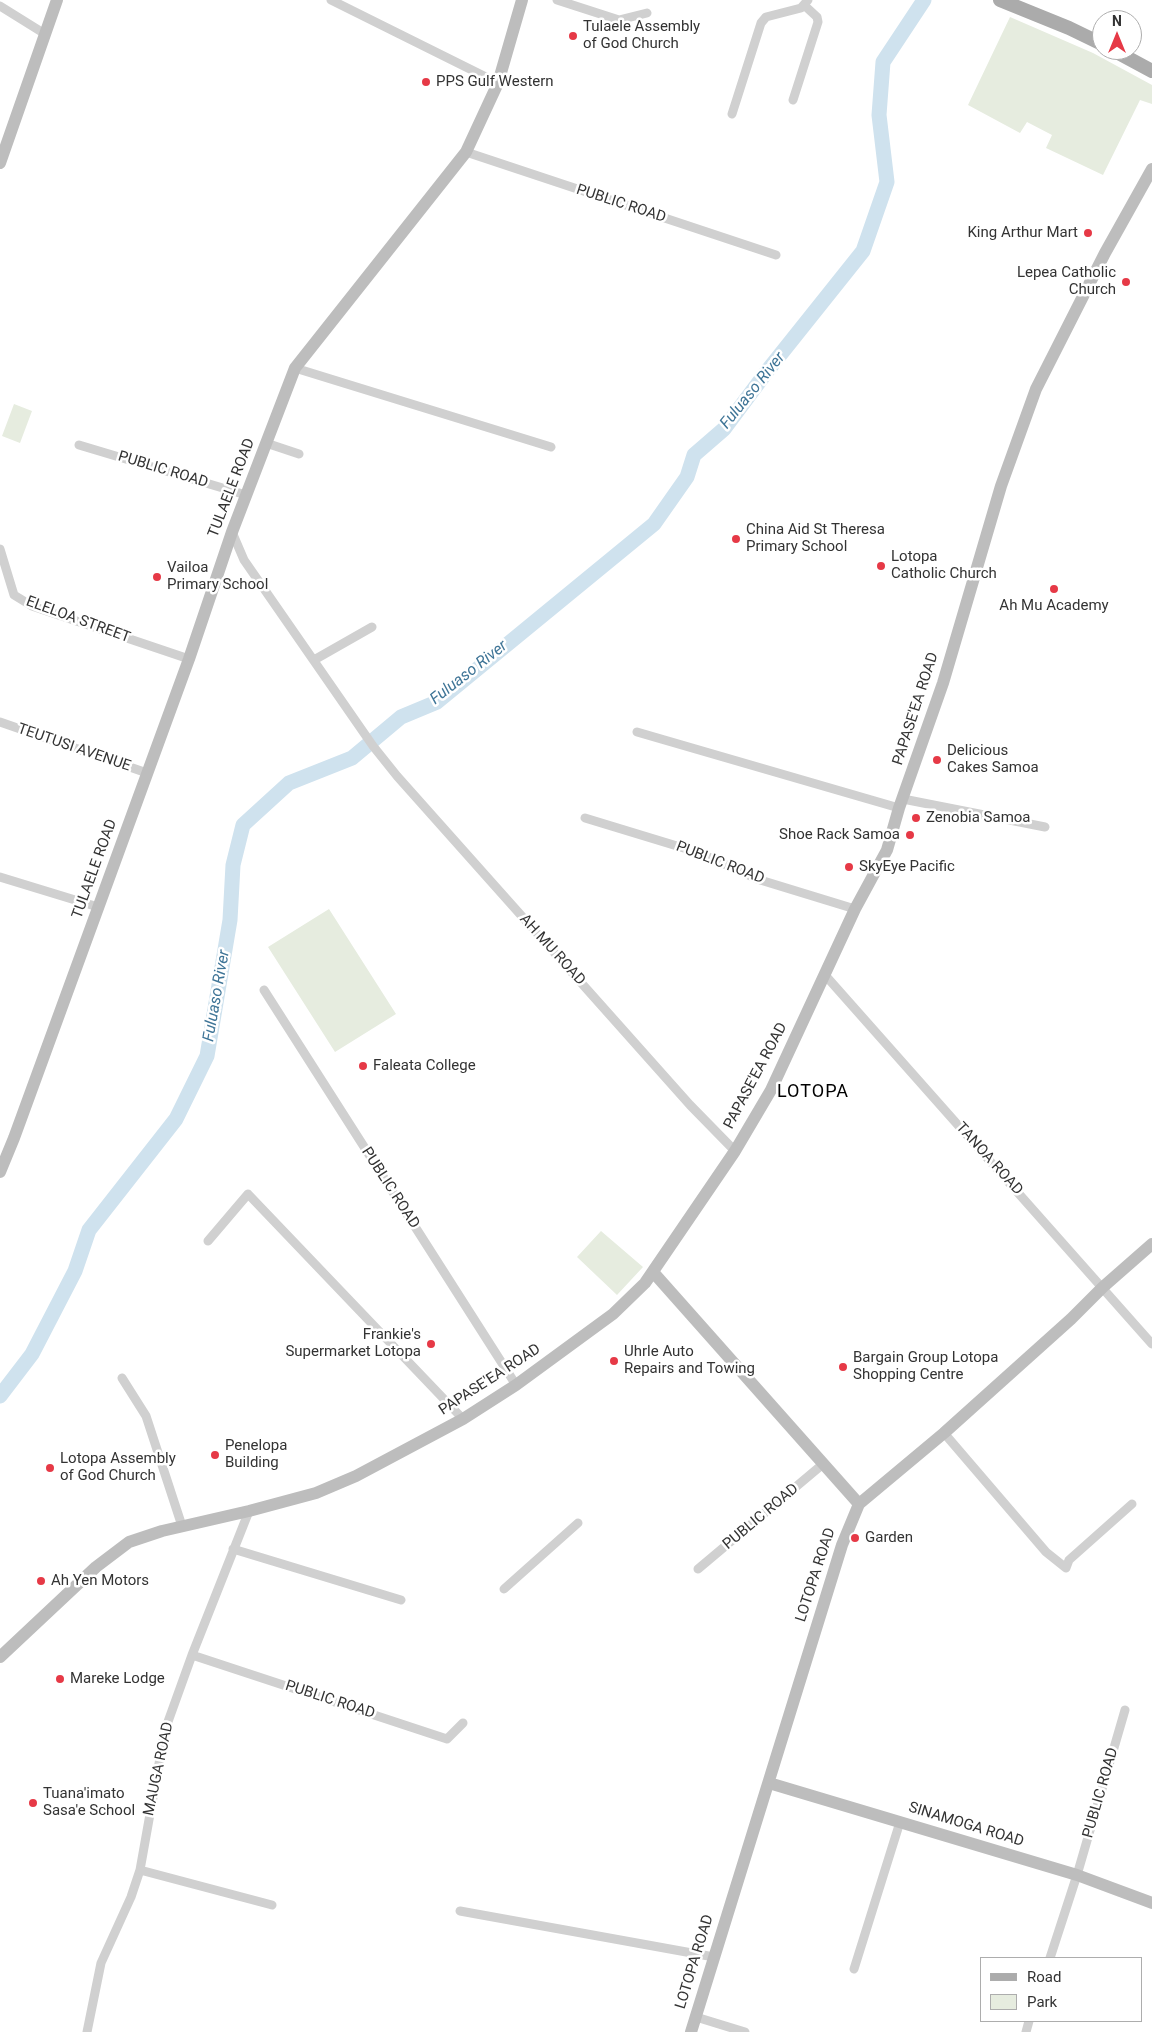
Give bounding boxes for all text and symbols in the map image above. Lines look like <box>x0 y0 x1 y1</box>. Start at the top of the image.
north arrow <box>1092 10 1142 60</box>
text: N <box>1112 13 1122 29</box>
place label: Tulaele Assembly of God Church <box>583 18 700 53</box>
marker: Tulaele Assembly of God Church <box>567 30 579 42</box>
place label: PPS Gulf Western <box>436 73 554 91</box>
marker: PPS Gulf Western <box>420 76 432 88</box>
street label: PUBLIC ROAD <box>574 181 668 227</box>
place label: King Arthur Mart <box>967 224 1078 242</box>
marker: King Arthur Mart <box>1082 227 1094 239</box>
place label: Lepea Catholic Church <box>1017 264 1116 299</box>
marker: Lepea Catholic Church <box>1120 276 1132 288</box>
water label: Fuluaso River <box>716 349 790 433</box>
street label: TULAELE ROAD <box>205 436 259 540</box>
street label: PUBLIC ROAD <box>116 448 210 492</box>
place label: China Aid St Theresa Primary School <box>746 521 885 556</box>
marker: China Aid St Theresa Primary School <box>730 533 742 545</box>
place label: Lotopa Catholic Church <box>891 548 997 583</box>
place label: Vailoa Primary School <box>167 559 268 594</box>
marker: Lotopa Catholic Church <box>875 560 887 572</box>
marker: Vailoa Primary School <box>151 571 163 583</box>
marker: Ah Mu Academy <box>1048 583 1060 595</box>
street label: ELELOA STREET <box>23 593 133 647</box>
place label: Ah Mu Academy <box>999 597 1109 615</box>
water label: Fuluaso River <box>427 637 511 709</box>
street label: PAPASE'EA ROAD <box>889 650 943 768</box>
street label: TEUTUSI AVENUE <box>15 720 133 776</box>
place label: Delicious Cakes Samoa <box>947 742 1039 777</box>
marker: Delicious Cakes Samoa <box>931 754 943 766</box>
place label: Zenobia Samoa <box>926 809 1031 827</box>
marker: Zenobia Samoa <box>910 812 922 824</box>
street label: TULAELE ROAD <box>69 817 121 921</box>
place label: Shoe Rack Samoa <box>779 826 900 844</box>
marker: Shoe Rack Samoa <box>904 829 916 841</box>
street label: PUBLIC ROAD <box>673 838 767 888</box>
place label: SkyEye Pacific <box>859 858 955 876</box>
marker: SkyEye Pacific <box>843 861 855 873</box>
street label: AH MU ROAD <box>515 911 589 989</box>
water label: Fuluaso River <box>199 949 235 1043</box>
street label: PAPASE'EA ROAD <box>720 1020 792 1132</box>
place label: Faleata College <box>373 1057 476 1075</box>
marker: Faleata College <box>357 1060 369 1072</box>
district label: LOTOPA <box>776 1081 850 1103</box>
street label: TANOA ROAD <box>952 1119 1026 1199</box>
street label: PUBLIC ROAD <box>357 1144 423 1232</box>
place label: Frankie's Supermarket Lotopa <box>285 1326 421 1361</box>
marker: Frankie's Supermarket Lotopa <box>425 1338 437 1350</box>
street label: PAPASE'EA ROAD <box>436 1340 544 1420</box>
place label: Uhrle Auto Repairs and Towing <box>624 1343 755 1378</box>
place label: Bargain Group Lotopa Shopping Centre <box>853 1349 998 1384</box>
marker: Uhrle Auto Repairs and Towing <box>608 1355 620 1367</box>
marker: Bargain Group Lotopa Shopping Centre <box>837 1361 849 1373</box>
place label: Penelopa Building <box>225 1437 287 1472</box>
marker: Penelopa Building <box>209 1449 221 1461</box>
place label: Lotopa Assembly of God Church <box>60 1450 176 1485</box>
marker: Lotopa Assembly of God Church <box>44 1462 56 1474</box>
street label: PUBLIC ROAD <box>720 1480 802 1554</box>
street label: LOTOPA ROAD <box>792 1526 840 1624</box>
place label: Garden <box>865 1529 913 1547</box>
marker: Garden <box>849 1532 861 1544</box>
place label: Ah Yen Motors <box>51 1572 149 1590</box>
marker: Ah Yen Motors <box>35 1575 47 1587</box>
place label: Mareke Lodge <box>70 1670 165 1688</box>
marker: Mareke Lodge <box>54 1673 66 1685</box>
street label: PUBLIC ROAD <box>283 1677 377 1723</box>
street label: MAUGA ROAD <box>140 1720 178 1818</box>
street label: PUBLIC ROAD <box>1080 1746 1122 1840</box>
place label: Tuana'imato Sasa'e School <box>43 1785 135 1820</box>
marker: Tuana'imato Sasa'e School <box>27 1797 39 1809</box>
street label: SINAMOGA ROAD <box>906 1799 1026 1851</box>
street label: LOTOPA ROAD <box>672 1913 718 2011</box>
legend <box>980 1957 1142 2022</box>
text: Road <box>1027 1968 1061 1986</box>
text: Park <box>1027 1993 1057 2011</box>

